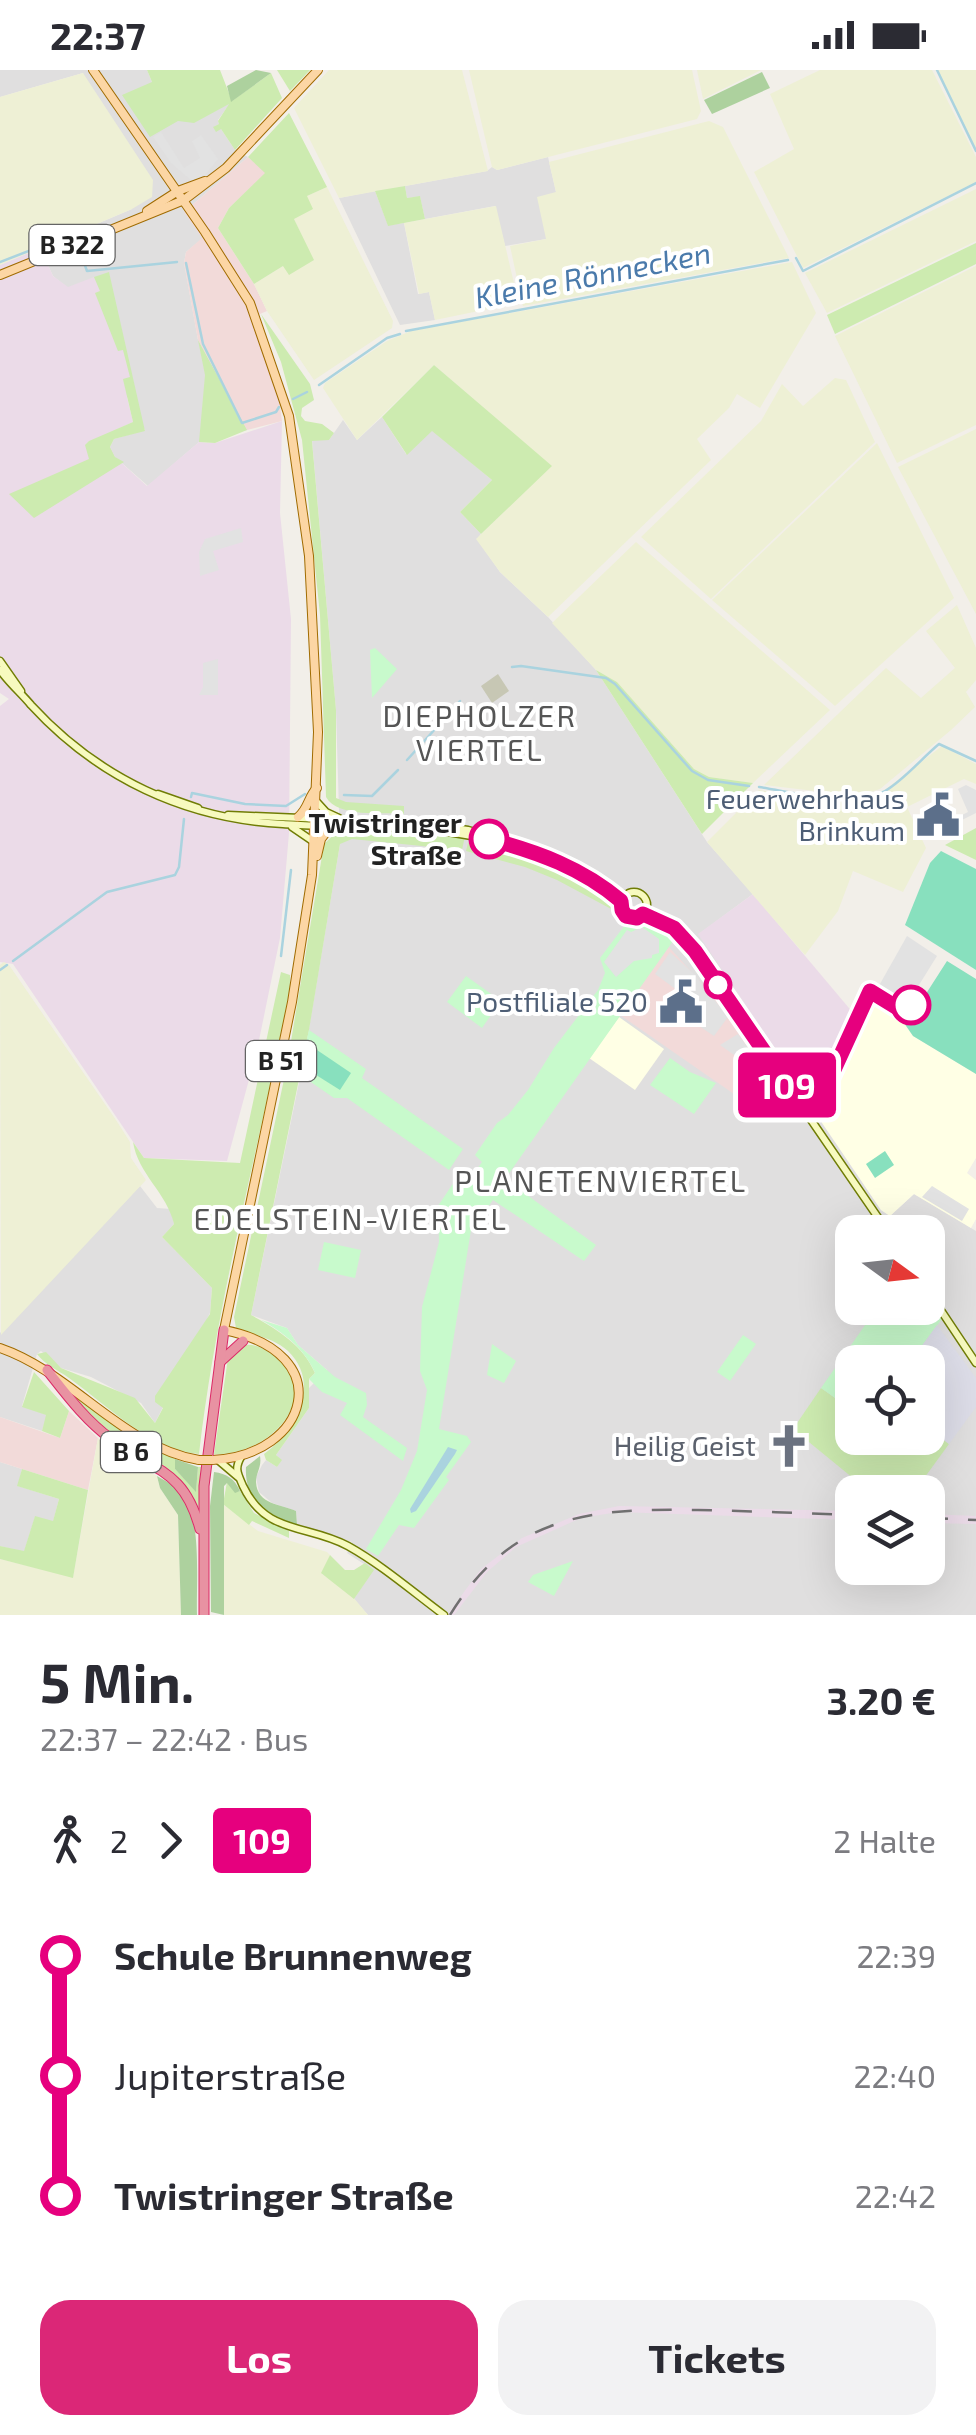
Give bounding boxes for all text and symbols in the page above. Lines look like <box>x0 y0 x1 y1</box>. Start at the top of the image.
text: 22:37 <box>50 12 146 58</box>
road number: B 322 <box>30 225 114 265</box>
water label: Kleine Rönnecken <box>472 233 714 315</box>
district label: DIEPHOLZER VIERTEL <box>382 697 578 767</box>
place label: Feuerwehrhaus Brinkum <box>706 781 905 847</box>
public building icon: Feuerwehrhaus Brinkum <box>914 791 962 839</box>
place label: Twistringer Straße <box>309 805 462 871</box>
marker: Twistringer Straße <box>470 820 508 858</box>
unlabelled marker <box>705 972 731 998</box>
public building icon: Postfiliale 520 <box>657 978 705 1026</box>
place label: Postfiliale 520 <box>466 984 648 1018</box>
unlabelled marker <box>892 986 930 1024</box>
road number: B 51 <box>246 1041 316 1081</box>
line badge: 109 <box>730 1052 844 1118</box>
text: 109 <box>758 1064 816 1106</box>
district label: PLANETENVIERTEL <box>454 1162 748 1198</box>
district label: EDELSTEIN-VIERTEL <box>193 1200 509 1236</box>
north arrow <box>835 1215 945 1325</box>
map controls <box>835 1215 945 1585</box>
button: locate <box>835 1345 945 1455</box>
church icon: Heilig Geist <box>765 1422 813 1470</box>
place label: Heilig Geist <box>614 1428 756 1462</box>
road number: B 6 <box>101 1432 161 1472</box>
button: layers <box>835 1475 945 1585</box>
text: 5 Min. <box>40 1648 194 1714</box>
text: 3.20 € <box>827 1677 936 1723</box>
text: 22:37 – 22:42 · Bus <box>40 1719 308 1757</box>
icon: walk <box>40 1813 95 1868</box>
icon: forward <box>143 1813 198 1868</box>
text: 109 <box>233 1819 291 1861</box>
text: 2 <box>110 1821 128 1859</box>
text: 2 Halte <box>833 1821 936 1859</box>
text: Schule Brunnenweg <box>114 1932 472 1978</box>
text: 22:39 <box>856 1936 936 1974</box>
text: Jupiterstraße <box>114 2052 346 2098</box>
text: 22:40 <box>854 2056 936 2094</box>
text: Twistringer Straße <box>114 2172 454 2218</box>
text: 22:42 <box>855 2176 936 2214</box>
button: Los <box>40 2300 478 2415</box>
button: Tickets <box>498 2300 936 2415</box>

